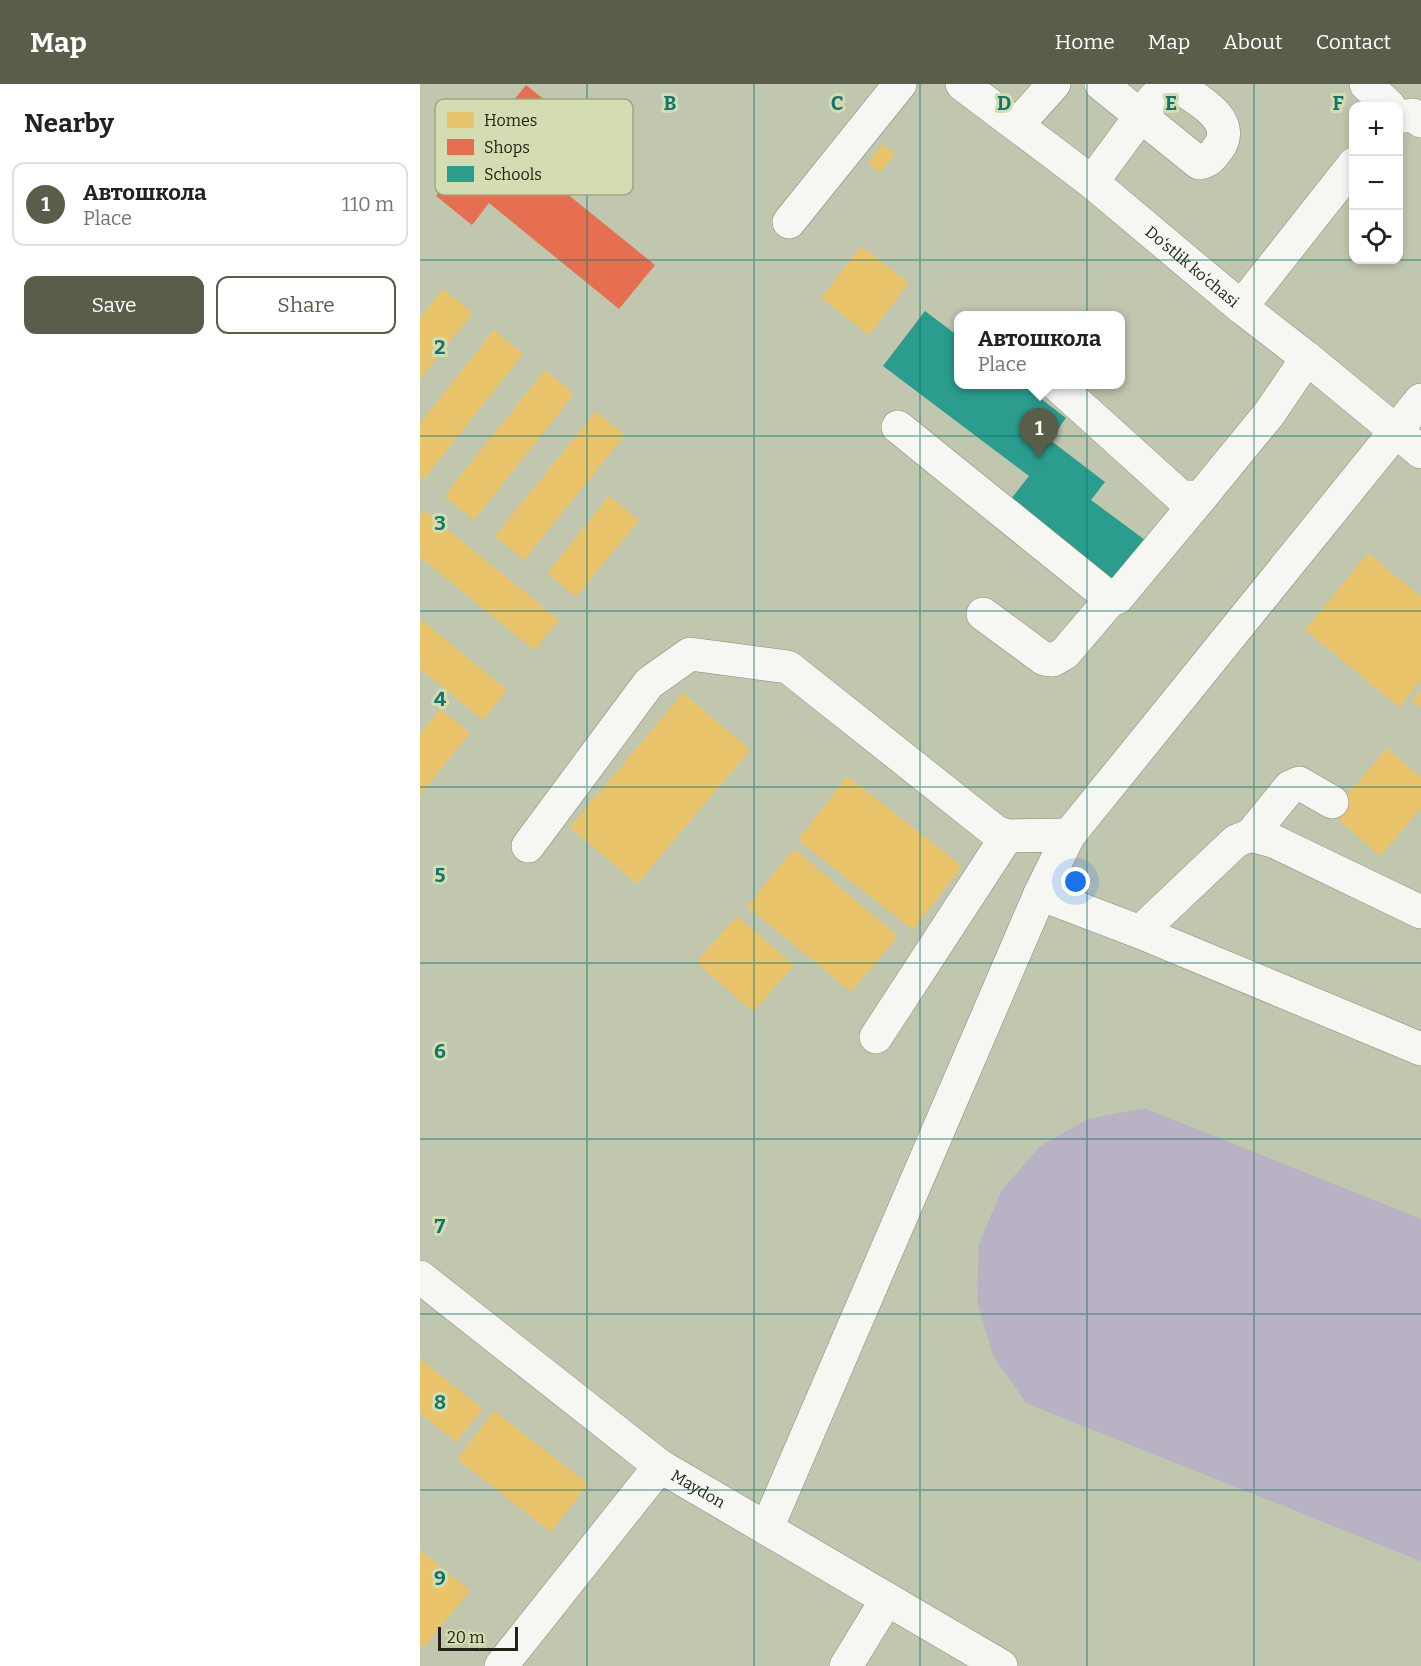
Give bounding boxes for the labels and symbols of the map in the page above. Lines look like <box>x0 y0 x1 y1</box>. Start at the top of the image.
text: B <box>664 91 677 115</box>
text: C <box>831 91 843 115</box>
text: D <box>997 91 1011 115</box>
text: E <box>1165 91 1177 115</box>
text: F <box>1332 91 1344 115</box>
legend <box>435 99 633 195</box>
text: Homes <box>484 111 537 130</box>
text: Shops <box>484 138 530 157</box>
text: Schools <box>484 165 542 184</box>
street label: Do‘stlik ko‘chasi <box>1142 222 1243 312</box>
text: 2 <box>434 335 446 359</box>
pin: 1 <box>1020 408 1058 458</box>
text: 3 <box>434 511 446 535</box>
text: 4 <box>434 687 446 711</box>
text: 5 <box>435 863 446 887</box>
your location <box>1061 867 1090 896</box>
text: 6 <box>434 1039 446 1063</box>
text: 7 <box>435 1214 446 1238</box>
text: 8 <box>434 1390 446 1414</box>
street label: Maydon <box>668 1466 729 1512</box>
text: 9 <box>434 1566 446 1590</box>
scale bar <box>438 1624 518 1652</box>

